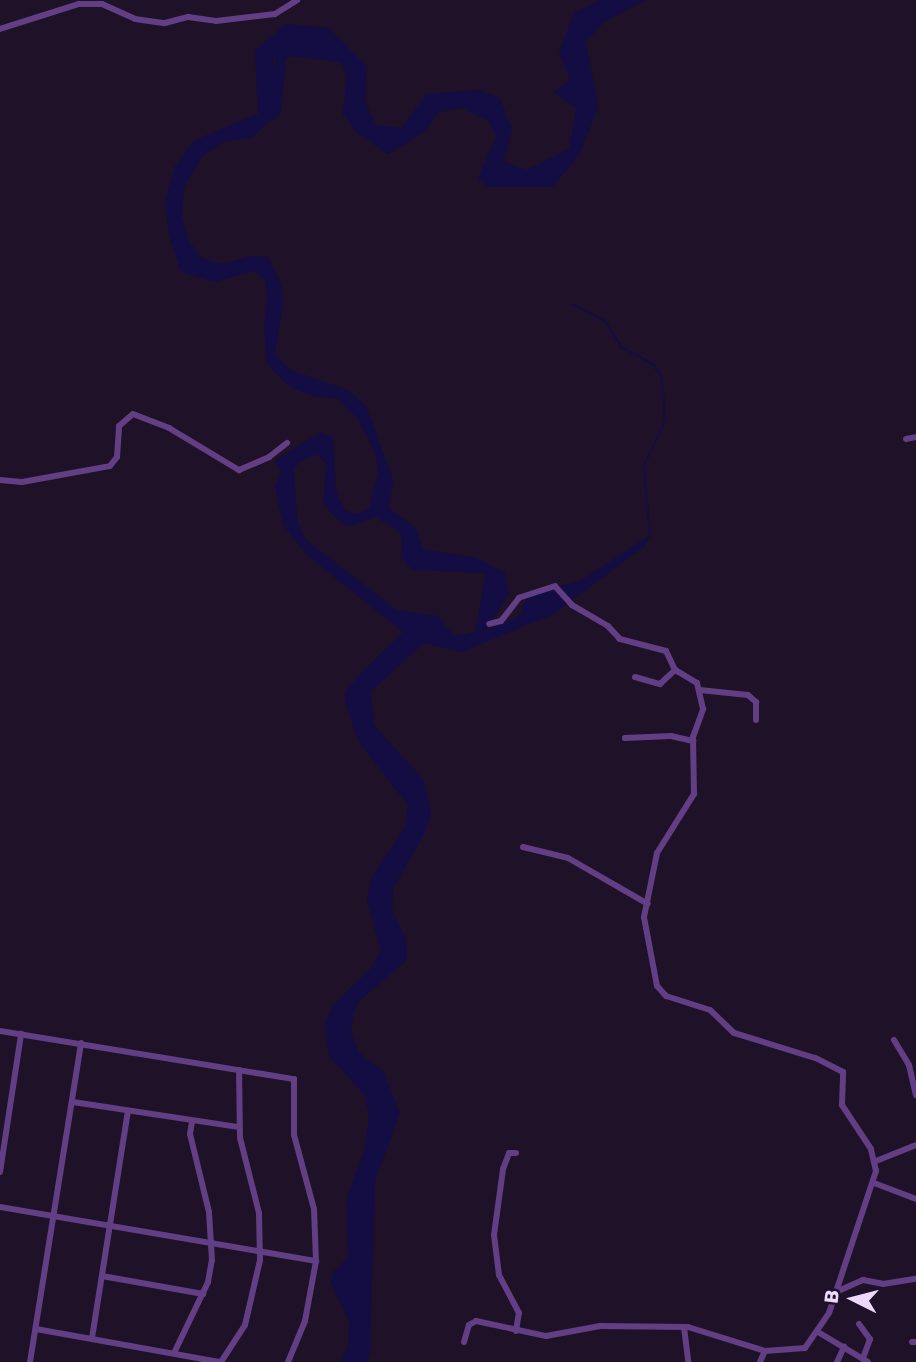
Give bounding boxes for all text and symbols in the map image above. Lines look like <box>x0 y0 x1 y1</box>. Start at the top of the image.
north arrow <box>818 1264 888 1334</box>
text: B <box>819 1289 844 1305</box>

